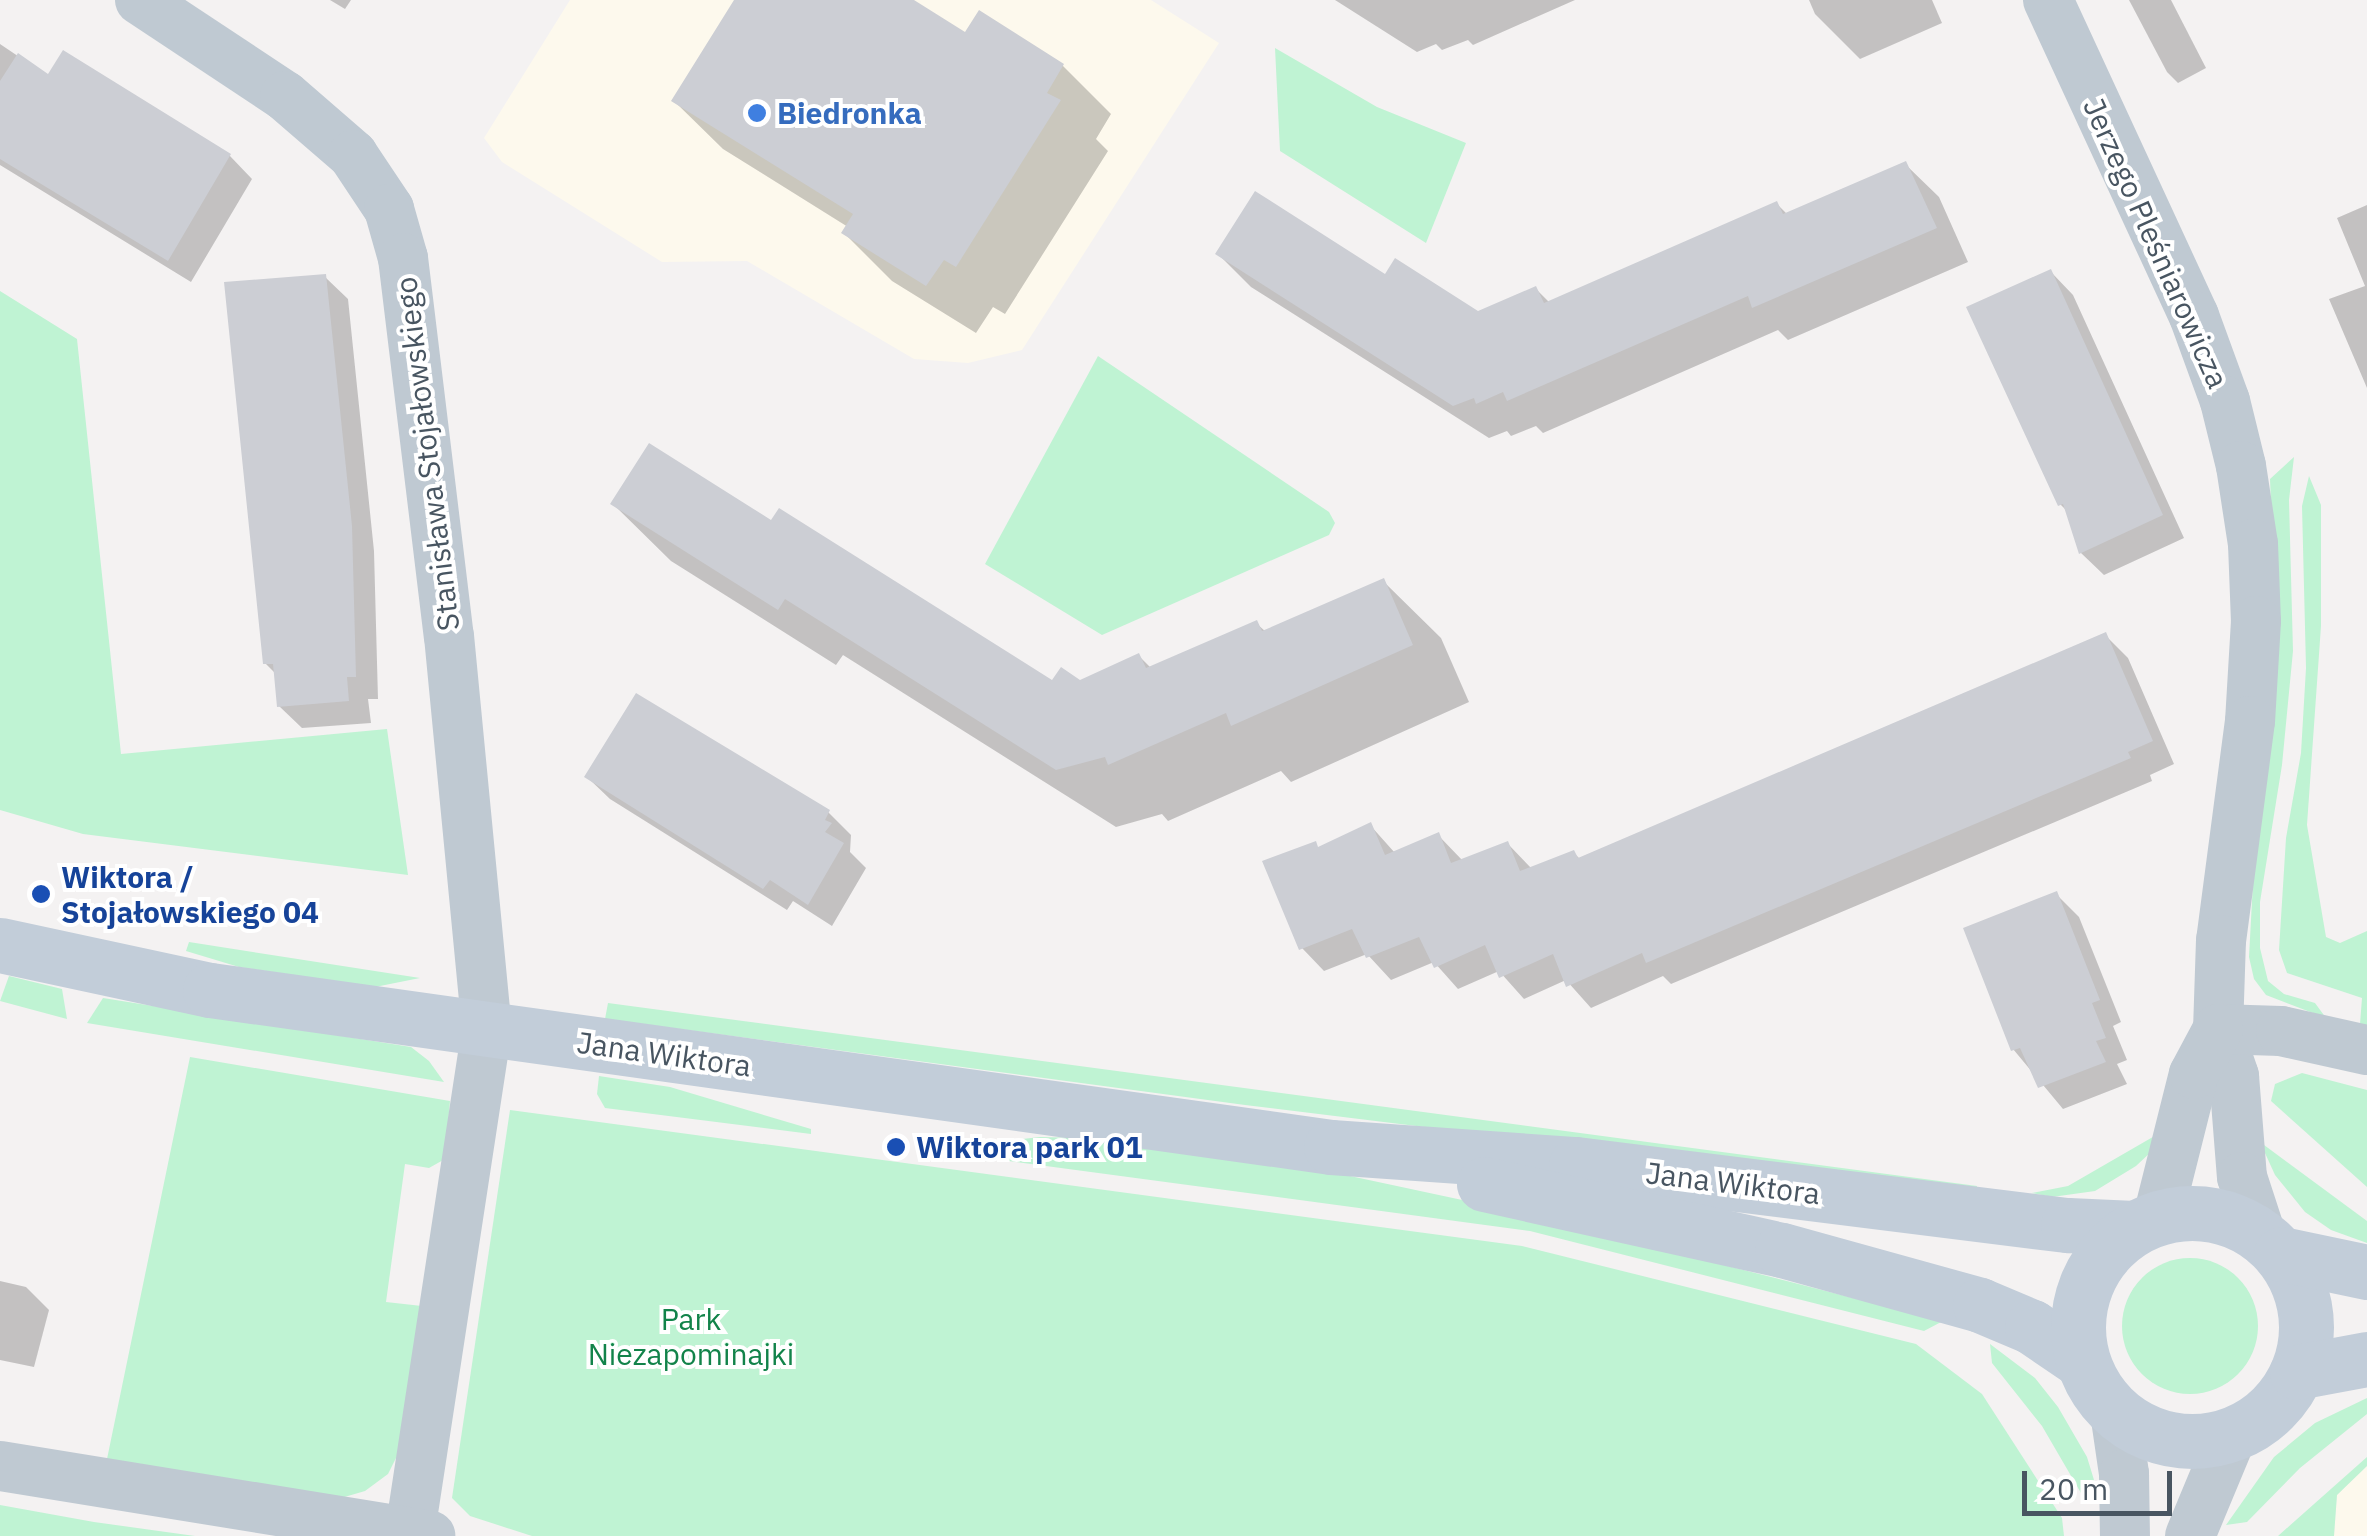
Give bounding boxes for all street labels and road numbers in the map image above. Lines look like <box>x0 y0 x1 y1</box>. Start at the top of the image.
street label: Jerzego Pleśniarowicza <box>2076 92 2236 394</box>
street label: Stanisława Stojałowskiego <box>387 275 467 633</box>
street label: Jana Wiktora <box>575 1024 753 1084</box>
street label: Jana Wiktora <box>1644 1154 1822 1212</box>

